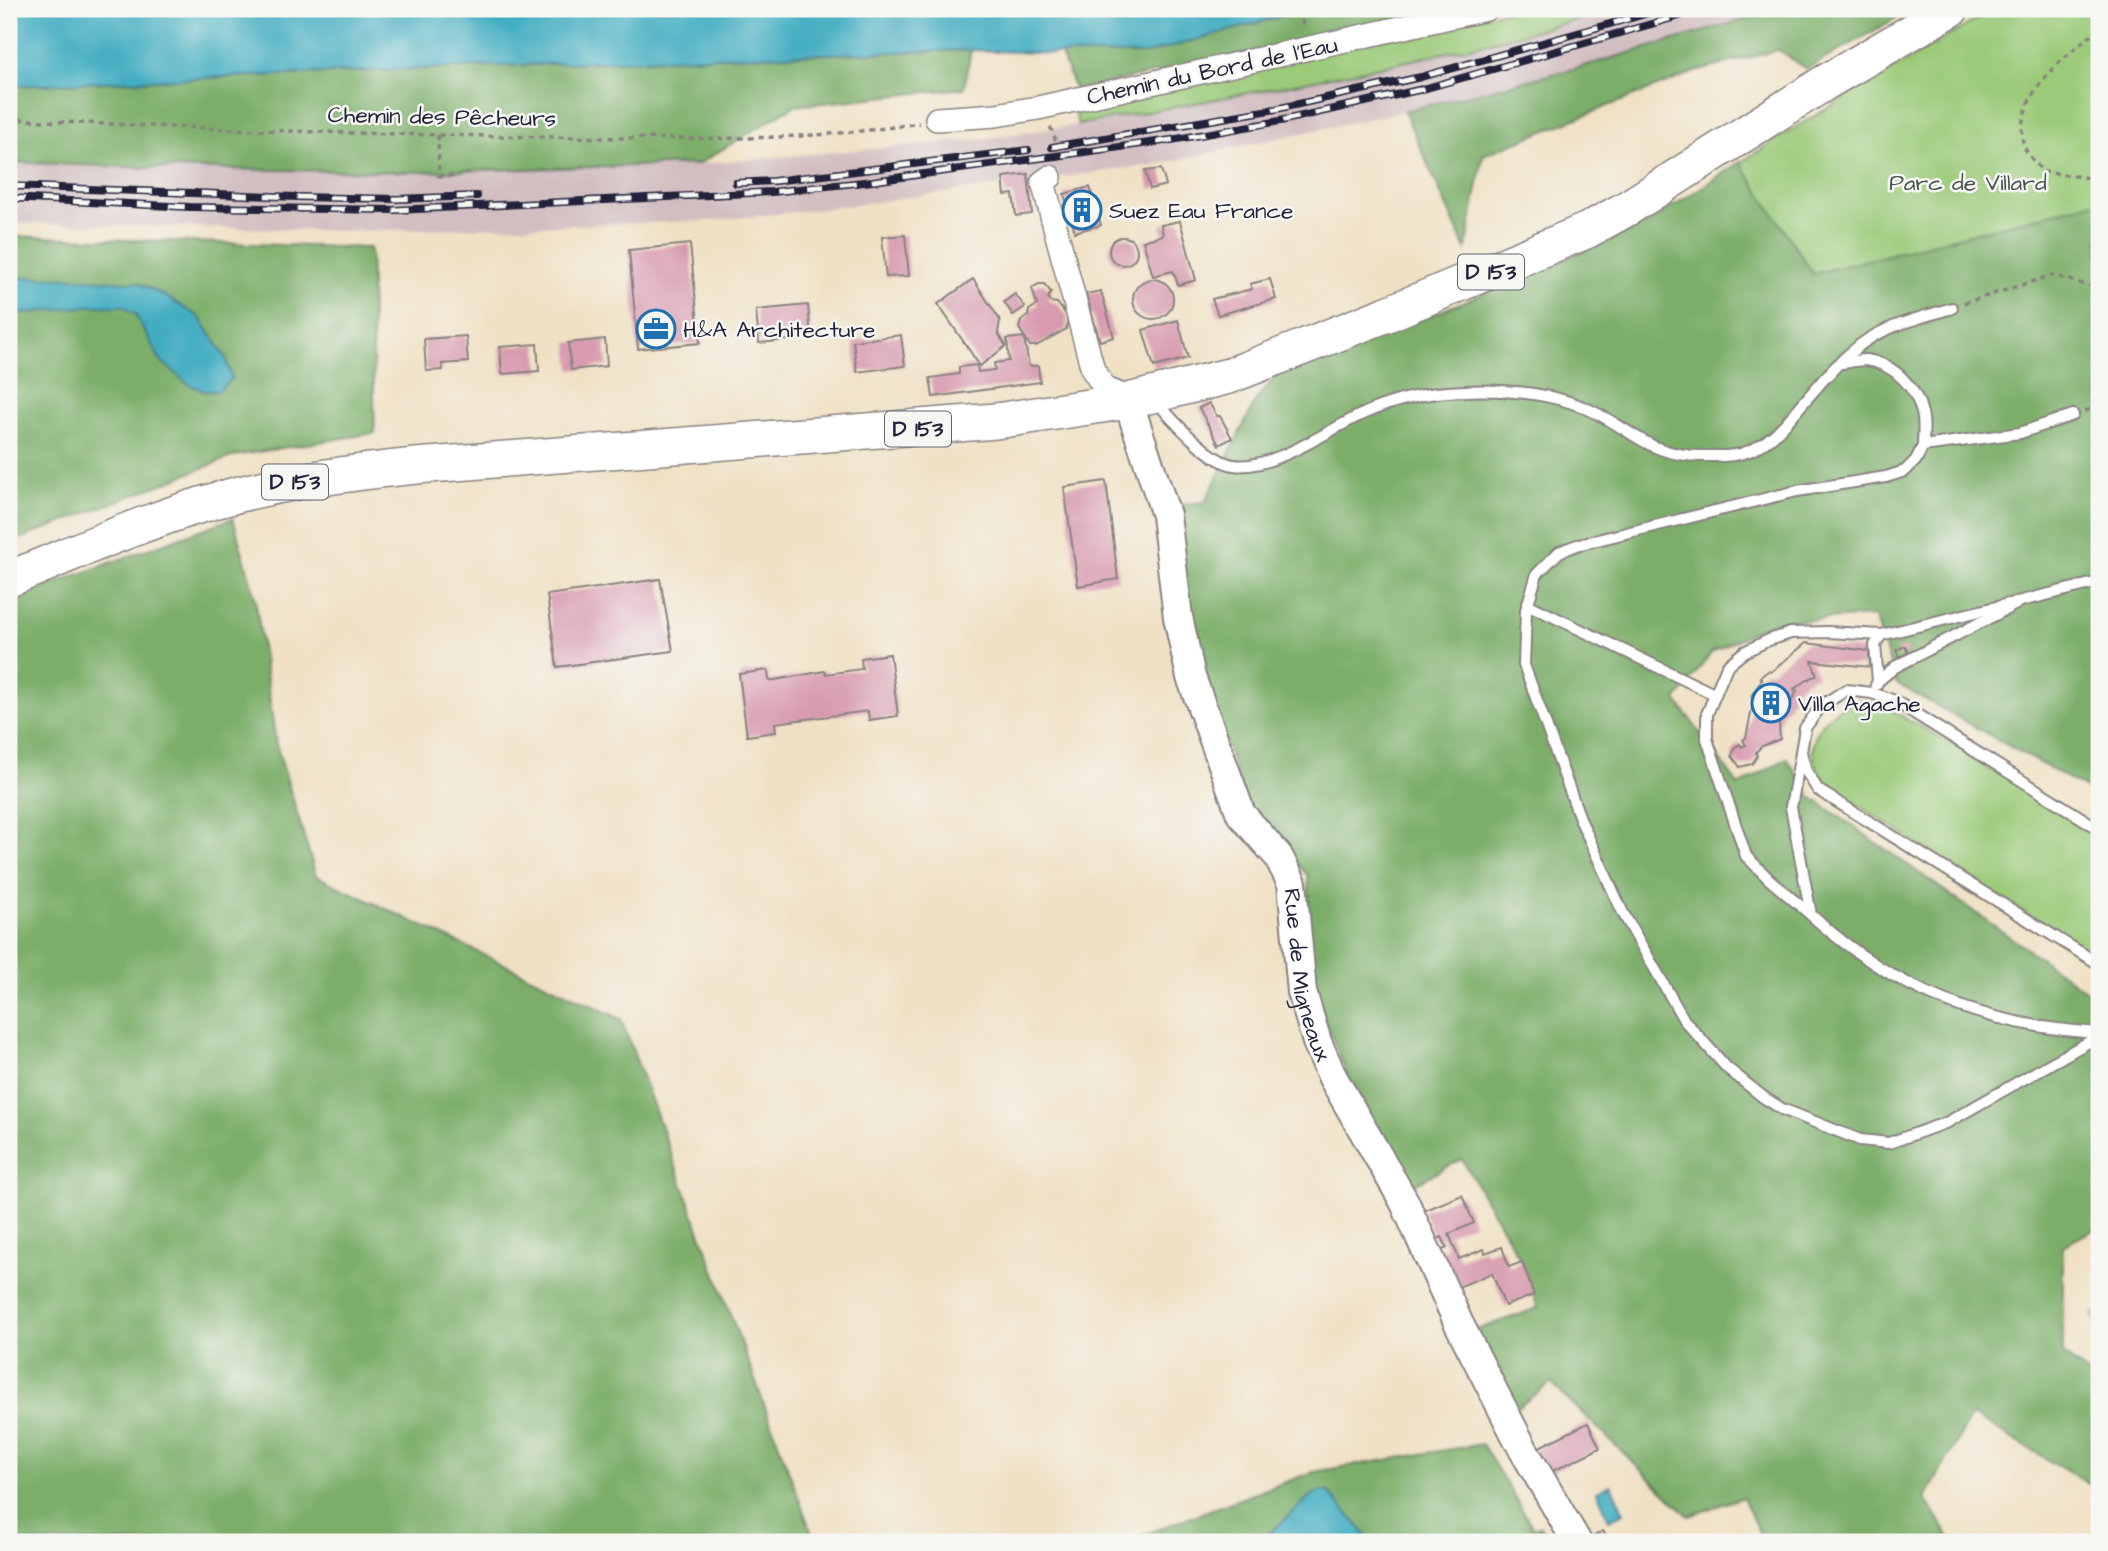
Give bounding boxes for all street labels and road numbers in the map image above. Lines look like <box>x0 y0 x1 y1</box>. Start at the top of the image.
street label: Chemin du Bord de l'Eau <box>1084 29 1341 113</box>
street label: Chemin des Pêcheurs <box>327 99 557 135</box>
road number: D 153 <box>1458 254 1524 290</box>
road number: D 153 <box>885 412 951 446</box>
road number: D 153 <box>262 464 328 500</box>
street label: Rue de Migneaux <box>1276 887 1339 1067</box>

